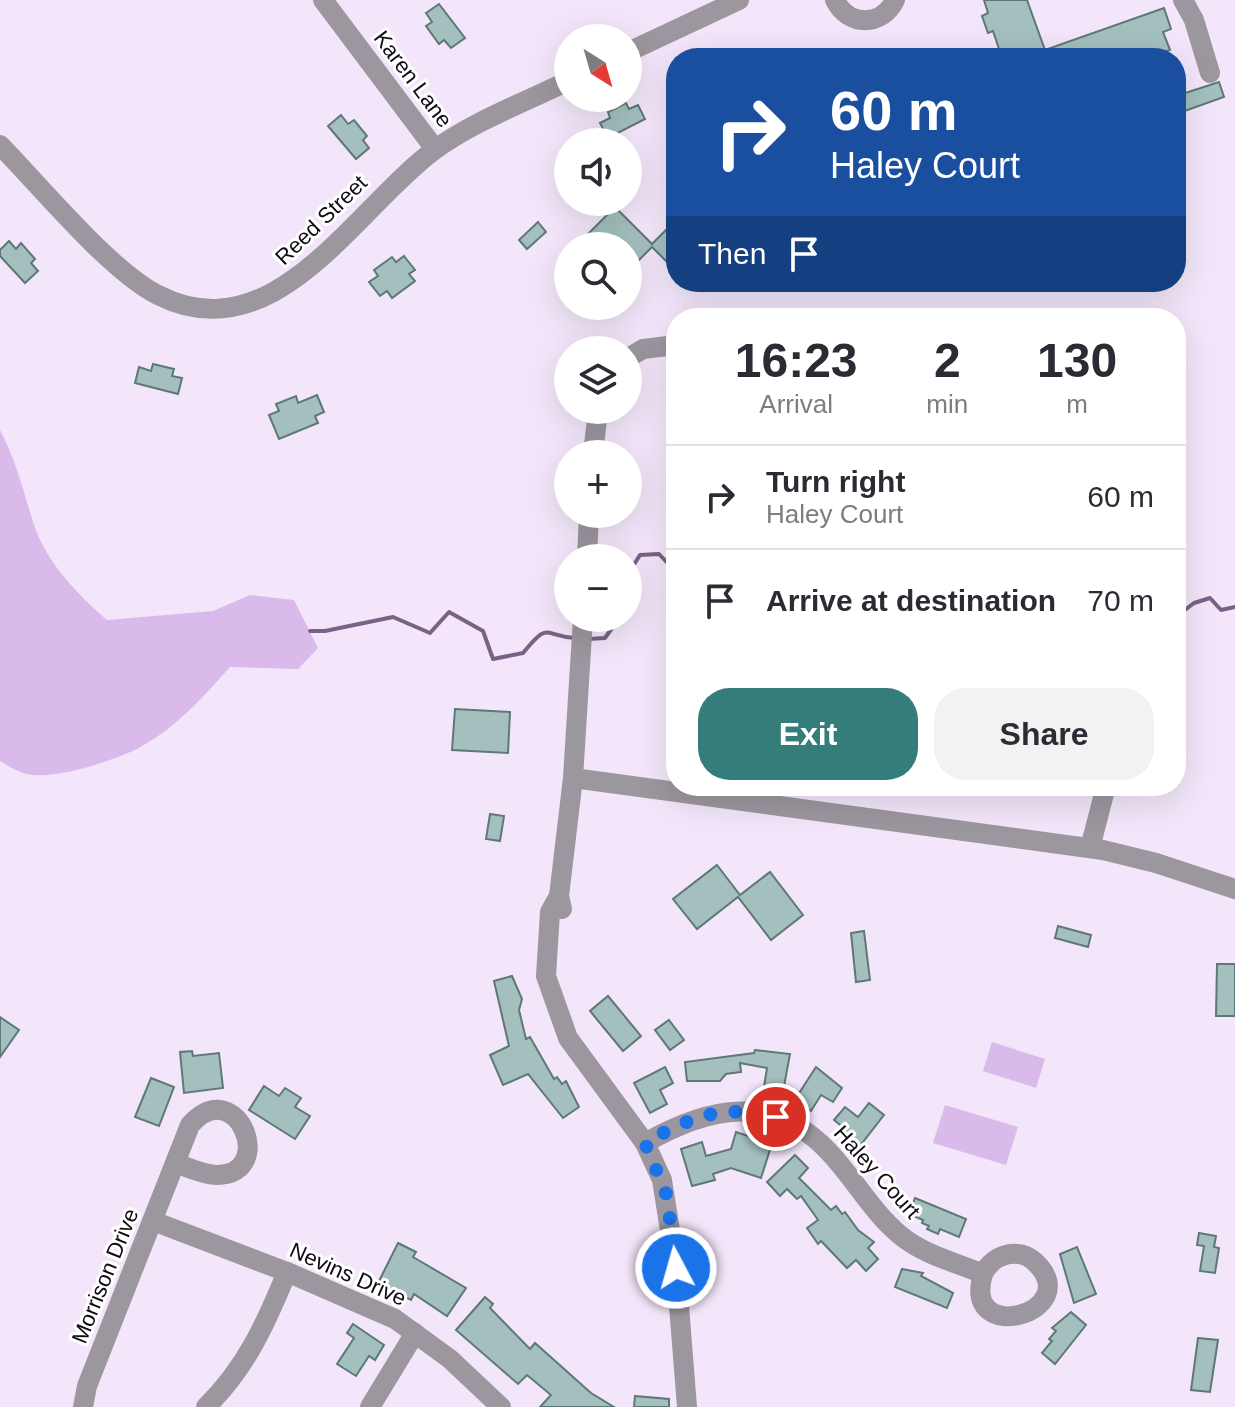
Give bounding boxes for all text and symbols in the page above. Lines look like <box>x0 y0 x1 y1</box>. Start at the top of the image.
north arrow <box>554 24 642 112</box>
map controls <box>554 24 642 632</box>
street label: Karen Lane <box>369 26 457 132</box>
text: 60 m <box>830 79 958 142</box>
icon: right <box>698 80 802 184</box>
button: sound <box>554 128 642 216</box>
text: Haley Court <box>830 145 1020 186</box>
street label: Reed Street <box>270 170 372 270</box>
button: search <box>554 232 642 320</box>
icon: arrive <box>782 232 826 276</box>
text: Then <box>698 237 766 270</box>
text: 16:23 <box>735 334 858 387</box>
text: 2 <box>934 334 961 387</box>
text: 130 <box>1037 334 1117 387</box>
button: layers <box>554 336 642 424</box>
text: Arrival <box>759 389 833 419</box>
text: min <box>926 389 968 419</box>
text: m <box>1066 389 1088 419</box>
button: + <box>554 440 642 528</box>
text: Turn right <box>766 465 905 498</box>
icon: right <box>698 475 742 519</box>
text: 60 m <box>1087 480 1154 513</box>
text: Haley Court <box>766 499 903 529</box>
button: − <box>554 544 642 632</box>
icon: arrive <box>698 579 742 623</box>
text: Arrive at destination <box>766 584 1056 617</box>
text: 70 m <box>1087 584 1154 617</box>
button: Exit <box>698 688 918 780</box>
button: Share <box>934 688 1154 780</box>
pin <box>742 1083 810 1151</box>
icon: arrive <box>754 1095 798 1139</box>
street label: Haley Court <box>829 1120 925 1224</box>
street label: Morrison Drive <box>67 1205 143 1347</box>
position arrow <box>634 1226 718 1310</box>
street label: Nevins Drive <box>286 1237 410 1311</box>

